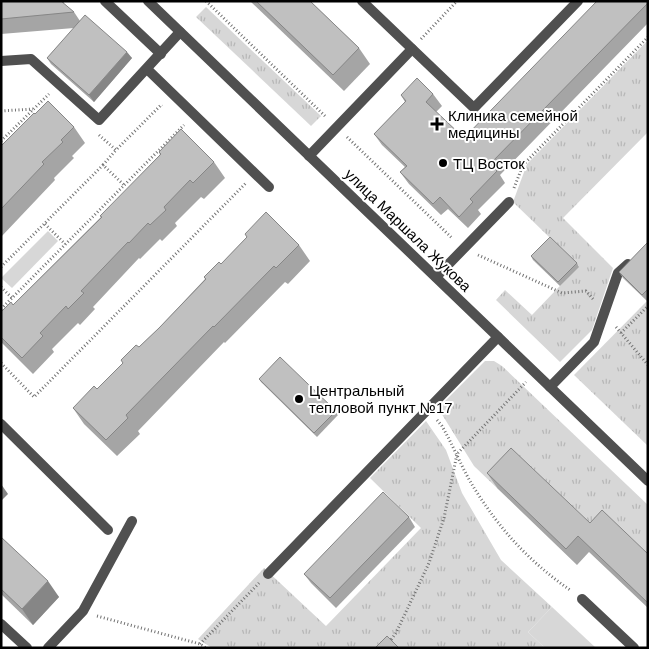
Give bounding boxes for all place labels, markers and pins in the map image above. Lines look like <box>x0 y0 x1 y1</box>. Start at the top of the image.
place label: Клиника семейной медицины <box>448 107 578 141</box>
marker: Клиника семейной медицины <box>430 117 444 131</box>
place label: ТЦ Восток <box>453 155 525 172</box>
marker: ТЦ Восток <box>437 157 449 169</box>
place label: Центральный тепловой пункт №17 <box>309 382 453 416</box>
marker: Центральный тепловой пункт №17 <box>293 393 305 405</box>

